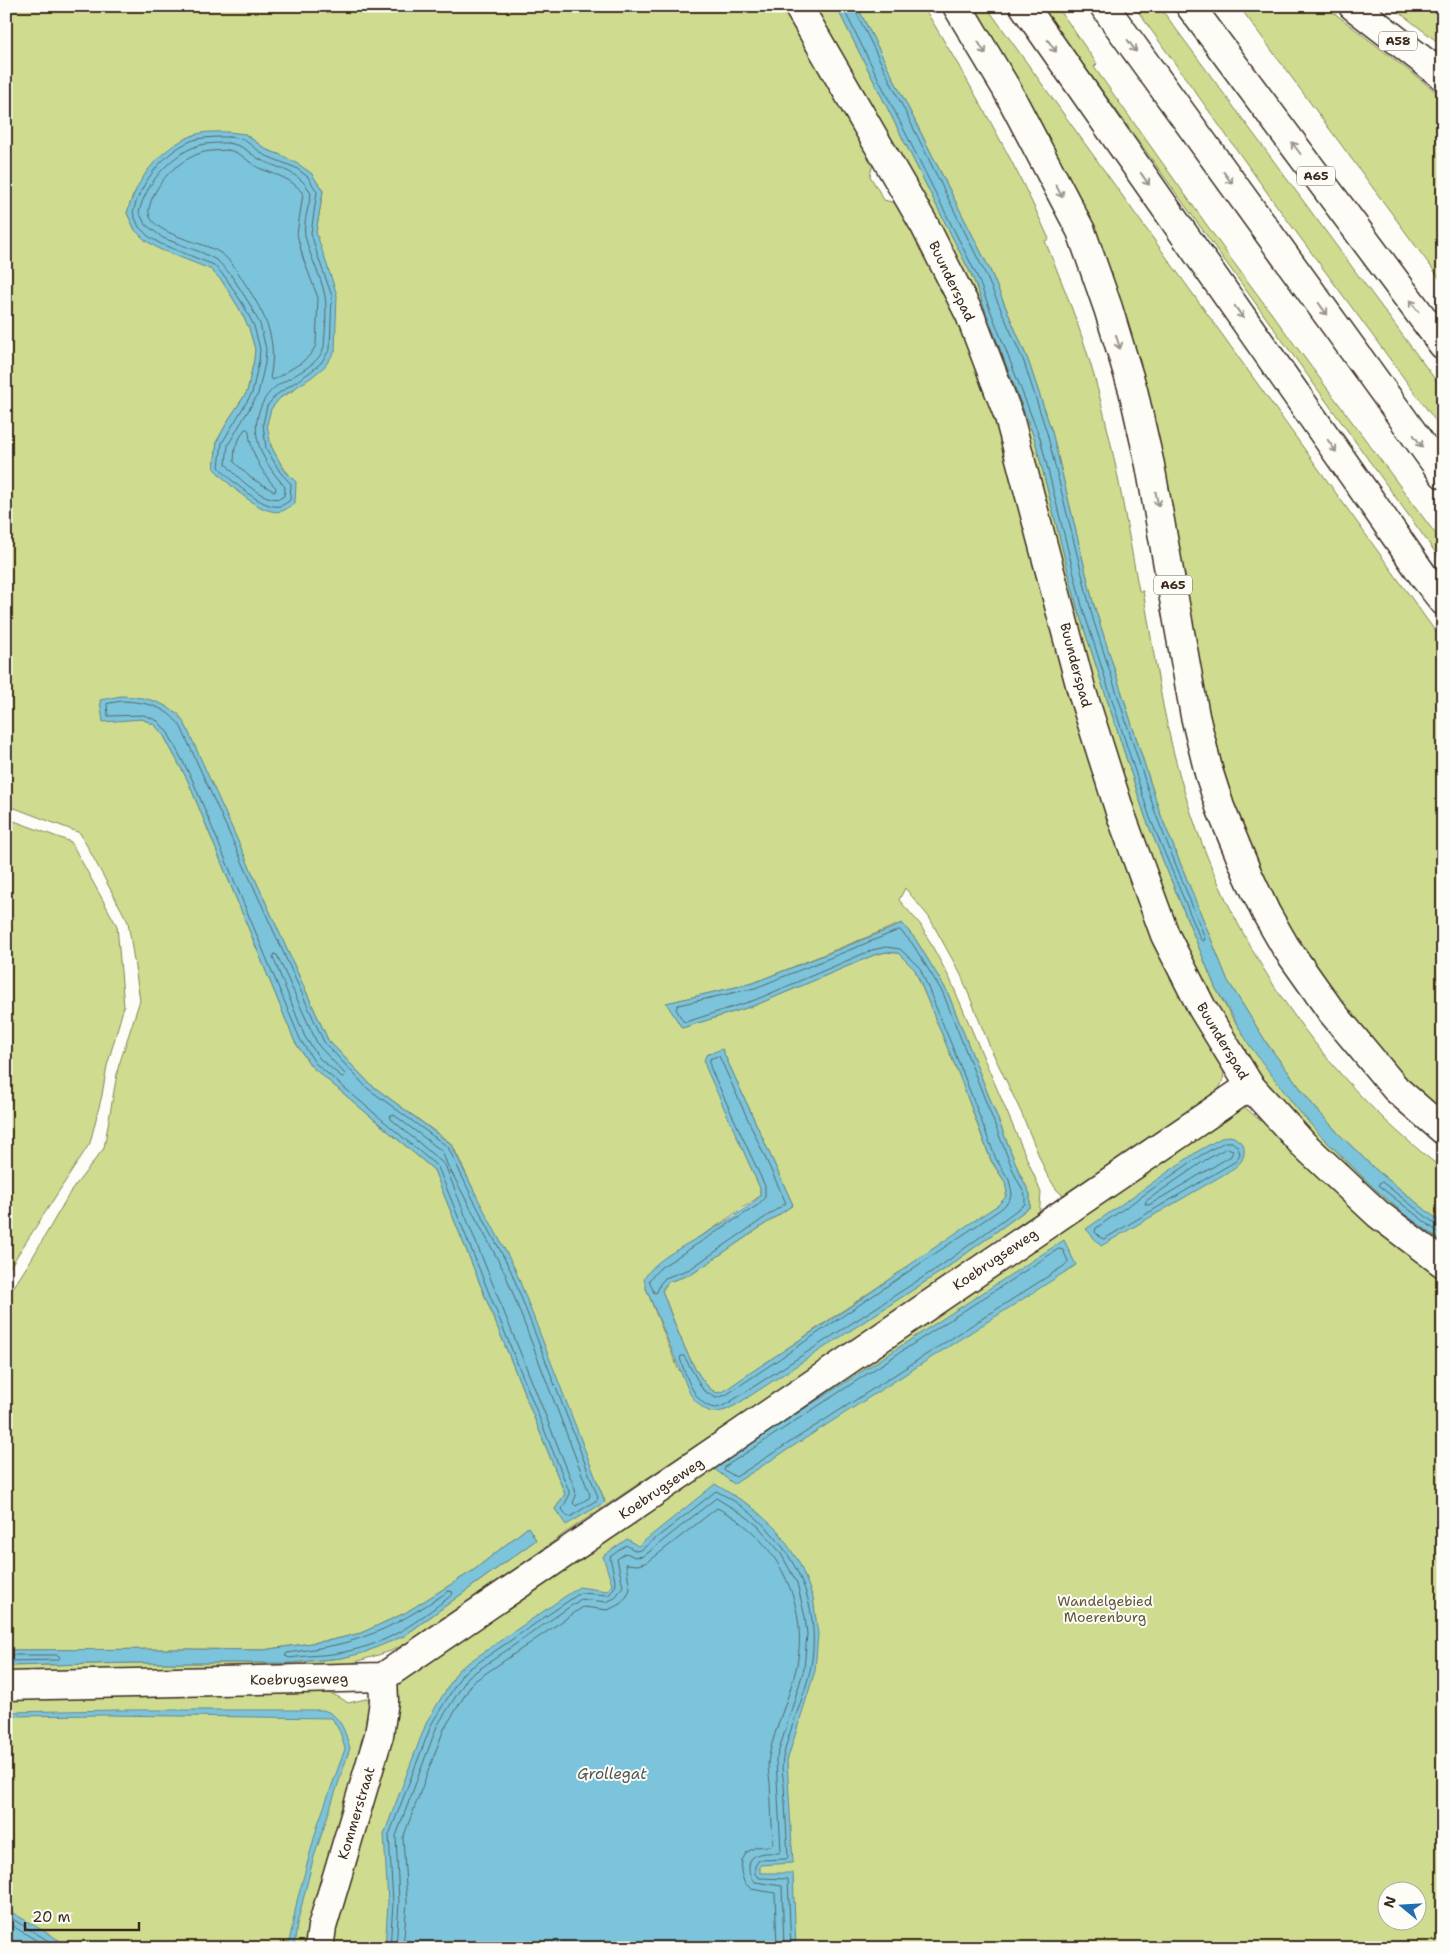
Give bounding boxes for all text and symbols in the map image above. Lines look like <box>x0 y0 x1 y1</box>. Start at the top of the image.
road number: A58 <box>1379 31 1417 50</box>
one-way arrow <box>1047 39 1057 53</box>
one-way arrow <box>1127 39 1137 53</box>
one-way arrow <box>977 41 987 55</box>
one-way arrow <box>1290 142 1301 155</box>
road number: A65 <box>1297 167 1335 186</box>
one-way arrow <box>1222 171 1233 184</box>
one-way arrow <box>1140 172 1150 186</box>
one-way arrow <box>1055 183 1065 198</box>
street label: Buunderspad <box>925 238 979 324</box>
one-way arrow <box>1408 300 1419 313</box>
one-way arrow <box>1318 302 1328 316</box>
one-way arrow <box>1234 305 1244 319</box>
one-way arrow <box>1114 334 1124 350</box>
one-way arrow <box>1413 434 1424 447</box>
one-way arrow <box>1327 438 1337 452</box>
one-way arrow <box>1153 491 1163 507</box>
road number: A65 <box>1154 576 1192 594</box>
street label: Buunderspad <box>1056 621 1096 710</box>
street label: Buunderspad <box>1193 999 1253 1083</box>
street label: Koebrugseweg <box>949 1224 1041 1294</box>
street label: Koebrugseweg <box>615 1453 707 1523</box>
park label: Wandelgebied Moerenburg <box>1057 1592 1153 1626</box>
street label: Koebrugseweg <box>250 1669 348 1689</box>
street label: Kommerstraat <box>333 1764 379 1862</box>
water label: Grollegat <box>577 1764 647 1784</box>
north arrow <box>1376 1882 1426 1932</box>
text: N <box>1379 1894 1400 1910</box>
scale bar <box>25 1899 139 1931</box>
text: 20 m <box>32 1907 71 1927</box>

